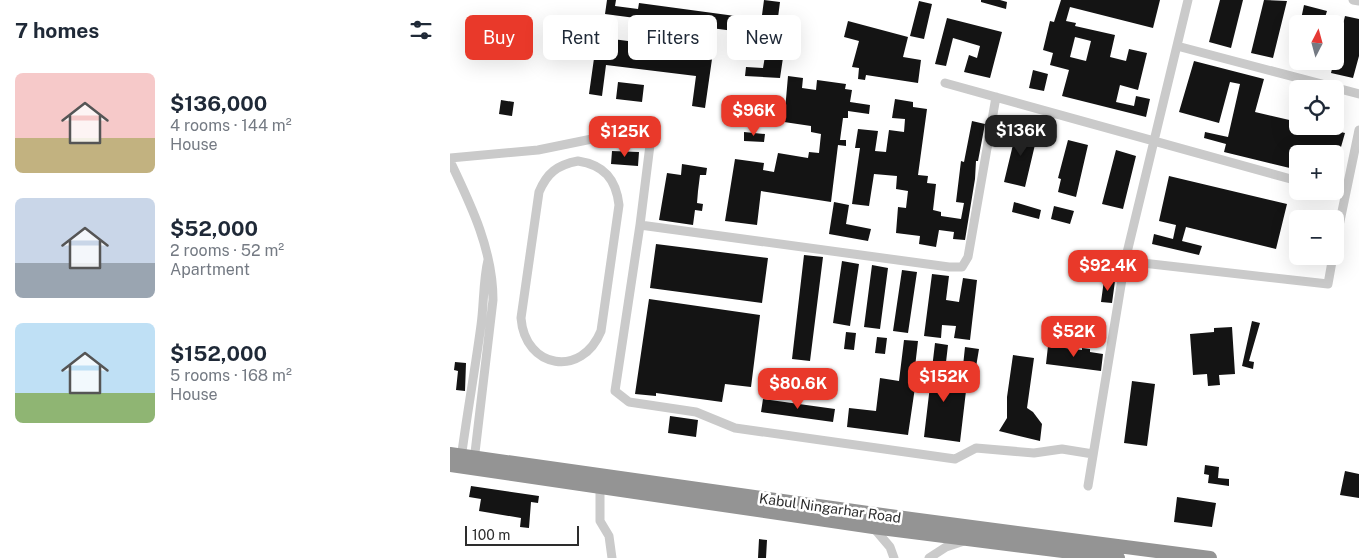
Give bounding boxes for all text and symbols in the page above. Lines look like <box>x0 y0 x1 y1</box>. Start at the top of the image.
chip: Buy <box>465 15 533 60</box>
chip: Rent <box>543 15 618 60</box>
chip: Filters <box>628 15 717 60</box>
chip: New <box>727 15 801 60</box>
north arrow <box>1289 15 1344 70</box>
map controls <box>1289 15 1344 265</box>
icon: filters <box>407 16 435 44</box>
text: 7 homes <box>15 18 99 43</box>
button: locate <box>1289 80 1344 135</box>
text: $136,000 <box>170 91 267 116</box>
icon: home <box>55 93 115 153</box>
pin: $96K <box>724 94 784 137</box>
text: $96K <box>732 101 776 120</box>
pin: $136K <box>986 114 1056 157</box>
text: 4 rooms · 144 m² <box>170 116 292 135</box>
pin: $125K <box>590 116 660 158</box>
text: $136K <box>996 121 1046 140</box>
text: $125K <box>600 122 650 141</box>
text: House <box>170 135 218 154</box>
button: + <box>1289 145 1344 200</box>
button: − <box>1289 210 1344 265</box>
text: $52,000 <box>170 216 258 241</box>
icon: home <box>55 218 115 278</box>
text: 2 rooms · 52 m² <box>170 241 284 260</box>
pin: $92.4K <box>1067 250 1149 292</box>
text: $92.4K <box>1079 256 1137 275</box>
text: Apartment <box>170 260 250 279</box>
pin: $52K <box>1044 316 1104 358</box>
text: $52K <box>1052 322 1096 341</box>
text: $152,000 <box>170 341 267 366</box>
icon: home <box>55 343 115 403</box>
pin: $152K <box>909 360 979 403</box>
text: 5 rooms · 168 m² <box>170 366 292 385</box>
text: $152K <box>919 367 969 386</box>
pin: $80.6K <box>757 368 839 410</box>
text: $80.6K <box>769 374 827 393</box>
text: House <box>170 385 218 404</box>
street label: Kabul Ningarhar Road <box>758 490 902 526</box>
scale bar <box>465 523 579 546</box>
text: 100 m <box>472 527 510 543</box>

